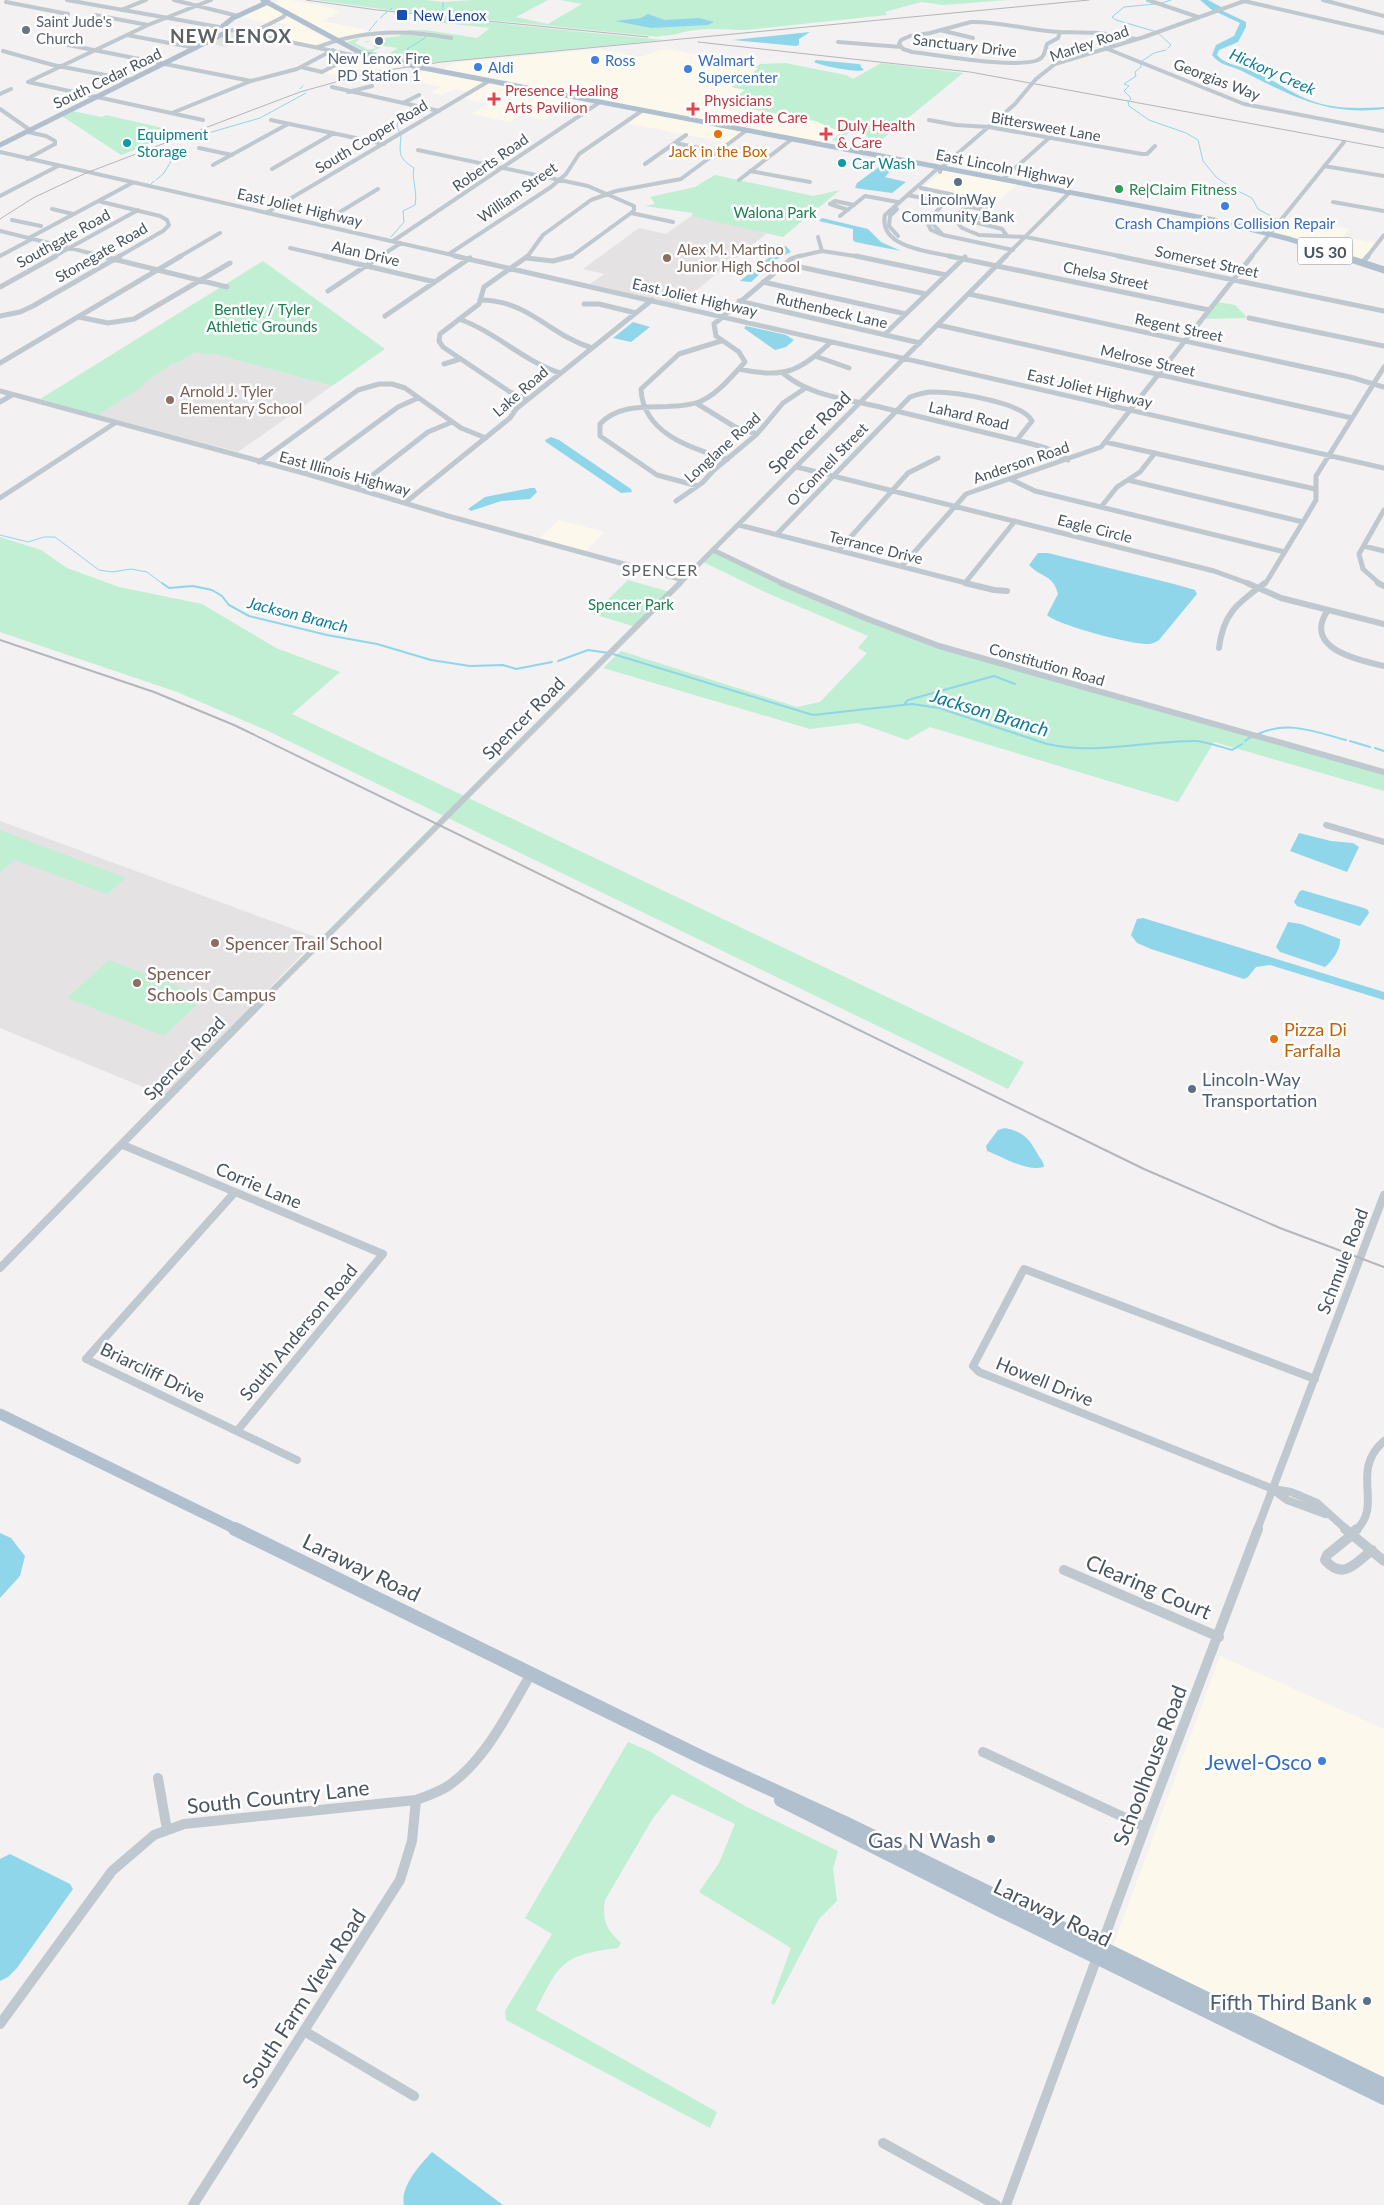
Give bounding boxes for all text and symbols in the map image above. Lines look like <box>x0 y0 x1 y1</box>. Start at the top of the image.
place label: New Lenox <box>413 6 487 24</box>
marker: New Lenox <box>395 8 409 22</box>
place label: Saint Jude's Church <box>36 12 112 47</box>
street label: Marley Road <box>1047 21 1131 65</box>
marker: Saint Jude's Church <box>20 24 32 36</box>
district label: NEW LENOX <box>170 24 292 47</box>
street label: Sanctuary Drive <box>912 30 1018 60</box>
marker: New Lenox Fire PD Station 1 <box>373 35 385 47</box>
street label: South Cedar Road <box>50 44 164 112</box>
water label: Hickory Creek <box>1227 44 1319 99</box>
place label: New Lenox Fire PD Station 1 <box>328 49 430 84</box>
place label: Ross <box>605 51 635 69</box>
place label: Walmart Supercenter <box>698 51 778 86</box>
marker: Ross <box>589 54 601 66</box>
street label: Georgias Way <box>1171 54 1263 104</box>
place label: Aldi <box>488 58 514 76</box>
marker: Aldi <box>472 61 484 73</box>
marker: Walmart Supercenter <box>682 63 694 75</box>
place label: Presence Healing Arts Pavilion <box>505 81 619 116</box>
place label: Physicians Immediate Care <box>704 91 808 126</box>
marker: Presence Healing Arts Pavilion <box>487 92 501 106</box>
street label: South Cooper Road <box>311 95 431 177</box>
marker: Physicians Immediate Care <box>686 102 700 116</box>
street label: Bittersweet Lane <box>990 107 1102 145</box>
place label: Duly Health & Care <box>837 116 915 151</box>
place label: Equipment Storage <box>137 125 209 160</box>
marker: Duly Health & Care <box>819 127 833 141</box>
marker: Jack in the Box <box>712 128 724 140</box>
street label: Roberts Road <box>449 129 531 195</box>
marker: Equipment Storage <box>121 137 133 149</box>
place label: Jack in the Box <box>669 142 768 160</box>
street label: East Lincoln Highway <box>934 145 1076 189</box>
place label: Car Wash <box>852 154 915 172</box>
marker: Car Wash <box>836 157 848 169</box>
street label: William Street <box>474 158 561 226</box>
marker: LincolnWay Community Bank <box>952 176 964 188</box>
place label: Re|Claim Fitness <box>1129 180 1237 198</box>
marker: Re|Claim Fitness <box>1113 183 1125 195</box>
street label: East Joliet Highway <box>236 184 365 230</box>
place label: LincolnWay Community Bank <box>902 190 1015 225</box>
marker: Crash Champions Collision Repair <box>1219 200 1231 212</box>
park label: Walona Park <box>733 203 817 221</box>
street label: Southgate Road <box>13 205 113 271</box>
place label: Crash Champions Collision Repair <box>1115 214 1336 232</box>
street label: Stonegate Road <box>52 218 150 286</box>
street label: Alan Drive <box>330 236 402 270</box>
road number: US 30 <box>1298 238 1352 264</box>
place label: Alex M. Martino Junior High School <box>677 240 800 275</box>
street label: Somerset Street <box>1154 241 1261 281</box>
marker: Alex M. Martino Junior High School <box>661 252 673 264</box>
street label: Chelsa Street <box>1062 257 1151 293</box>
street label: East Joliet Highway <box>631 274 760 320</box>
street label: Ruthenbeck Lane <box>774 288 890 332</box>
park label: Bentley / Tyler Athletic Grounds <box>206 300 318 335</box>
street label: Regent Street <box>1133 309 1225 345</box>
street label: Melrose Street <box>1099 340 1198 380</box>
street label: Lake Road <box>489 362 551 420</box>
street label: East Joliet Highway <box>1026 365 1155 411</box>
place label: Arnold J. Tyler Elementary School <box>180 382 302 417</box>
street label: Spencer Road <box>763 386 855 478</box>
marker: Arnold J. Tyler Elementary School <box>164 394 176 406</box>
street label: Lahard Road <box>927 397 1011 433</box>
street label: Longlane Road <box>680 408 764 486</box>
street label: O'Connell Street <box>783 418 872 509</box>
street label: Anderson Road <box>970 437 1072 487</box>
street label: East Illinois Highway <box>277 447 413 499</box>
street label: Eagle Circle <box>1056 510 1134 546</box>
street label: Terrance Drive <box>827 527 925 567</box>
district label: SPENCER <box>622 560 698 579</box>
water label: Jackson Branch <box>245 592 350 636</box>
park label: Spencer Park <box>588 595 674 613</box>
street label: Constitution Road <box>987 639 1107 689</box>
street label: Spencer Road <box>477 672 569 764</box>
water label: Jackson Branch <box>927 683 1052 741</box>
place label: Spencer Trail School <box>225 932 383 954</box>
marker: Spencer Trail School <box>209 937 221 949</box>
place label: Spencer Schools Campus <box>147 962 276 1005</box>
marker: Spencer Schools Campus <box>131 977 143 989</box>
street label: Spencer Road <box>139 1012 229 1104</box>
place label: Pizza Di Farfalla <box>1284 1018 1347 1061</box>
marker: Pizza Di Farfalla <box>1268 1033 1280 1045</box>
place label: Lincoln-Way Transportation <box>1202 1068 1317 1111</box>
marker: Lincoln-Way Transportation <box>1186 1083 1198 1095</box>
street label: Corrie Lane <box>213 1157 305 1213</box>
street label: Schmule Road <box>1312 1205 1372 1317</box>
street label: South Anderson Road <box>235 1259 361 1405</box>
street label: Briarcliff Drive <box>97 1337 209 1407</box>
street label: Howell Drive <box>993 1351 1097 1411</box>
street label: Laraway Road <box>299 1528 425 1606</box>
street label: Clearing Court <box>1083 1548 1216 1624</box>
street label: Schoolhouse Road <box>1107 1681 1191 1849</box>
place label: Jewel-Osco <box>1205 1749 1312 1774</box>
marker: Jewel-Osco <box>1316 1755 1328 1767</box>
street label: South Country Lane <box>185 1774 371 1818</box>
place label: Gas N Wash <box>868 1827 981 1852</box>
marker: Gas N Wash <box>985 1833 997 1845</box>
street label: Laraway Road <box>990 1873 1116 1951</box>
street label: South Farm View Road <box>236 1904 370 2092</box>
place label: Fifth Third Bank <box>1210 1989 1357 2014</box>
marker: Fifth Third Bank <box>1361 1995 1373 2007</box>

